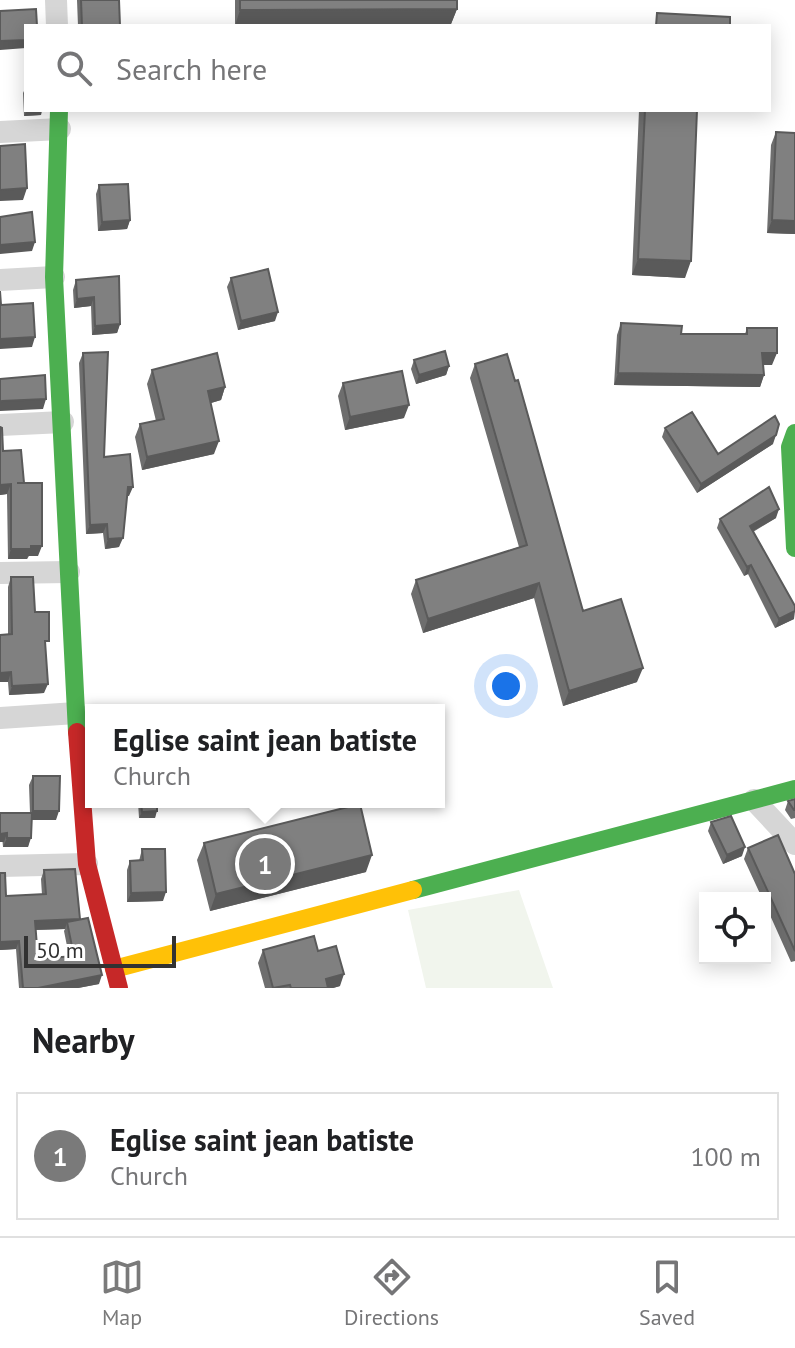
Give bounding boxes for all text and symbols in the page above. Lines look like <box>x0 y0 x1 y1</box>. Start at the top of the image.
search box <box>24 24 771 112</box>
icon: search <box>52 46 96 90</box>
text: Search here <box>116 49 267 88</box>
your location <box>486 666 526 706</box>
popup <box>85 704 445 808</box>
text: Eglise saint jean batiste <box>113 720 417 759</box>
text: Church <box>113 759 191 792</box>
pin: 1 <box>239 834 291 894</box>
map controls <box>699 892 771 964</box>
button: locate <box>699 892 771 964</box>
scale bar <box>24 932 176 968</box>
text: 50 m <box>36 936 84 964</box>
text: Nearby <box>32 1018 134 1062</box>
text: Eglise saint jean batiste <box>110 1120 414 1159</box>
text: 1 <box>53 1140 67 1173</box>
text: 100 m <box>690 1140 761 1173</box>
text: Church <box>110 1159 188 1192</box>
tab: Map <box>100 1255 144 1331</box>
tab: Directions <box>344 1255 439 1331</box>
tab: Saved <box>639 1255 695 1331</box>

